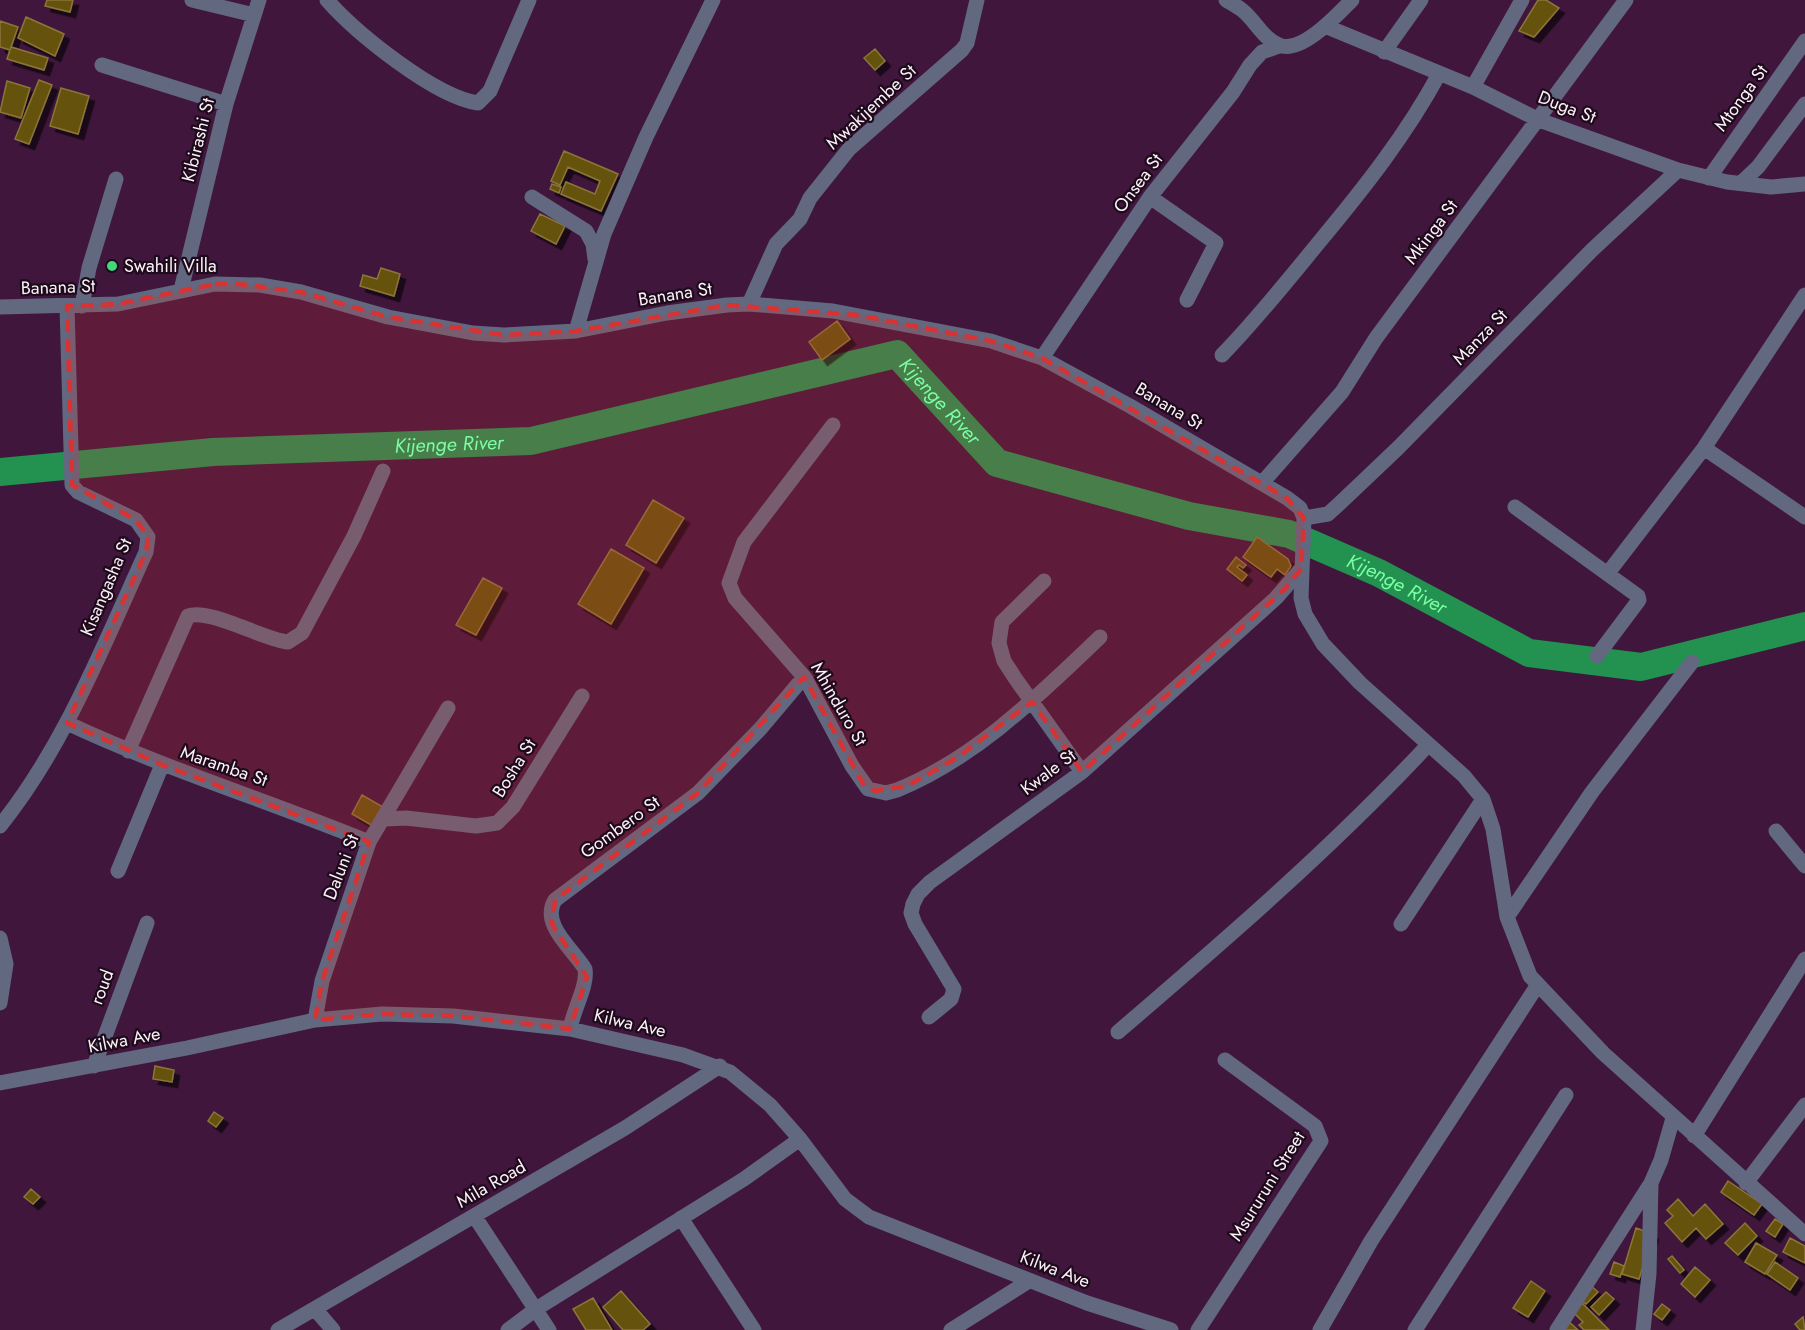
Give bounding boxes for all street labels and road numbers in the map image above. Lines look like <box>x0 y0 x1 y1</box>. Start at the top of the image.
street label: Mwakijembe St <box>820 58 922 156</box>
street label: Mtonga St <box>1708 59 1774 137</box>
street label: Duga St <box>1534 84 1600 130</box>
street label: Kibirashi St <box>175 95 221 185</box>
street label: Onsea St <box>1107 147 1169 218</box>
street label: Mkinga St <box>1398 194 1464 270</box>
street label: Banana St <box>20 273 96 301</box>
street label: Banana St <box>636 275 714 313</box>
street label: Manza St <box>1447 303 1514 371</box>
street label: Banana St <box>1130 376 1208 437</box>
street label: Kisangasha St <box>74 533 139 640</box>
street label: Mhinduro St <box>804 657 874 751</box>
street label: Bosha St <box>486 733 543 802</box>
street label: Maramba St <box>177 739 272 793</box>
street label: Kwale St <box>1015 742 1082 801</box>
street label: Gombero St <box>575 789 666 865</box>
street label: Daluni St <box>317 830 366 903</box>
street label: roud <box>84 966 120 1008</box>
street label: Kilwa Ave <box>591 1002 669 1044</box>
street label: Kilwa Ave <box>86 1020 162 1060</box>
street label: Msururuni Street <box>1223 1126 1312 1246</box>
street label: Mila Road <box>451 1154 531 1214</box>
street label: Kilwa Ave <box>1016 1244 1094 1294</box>

